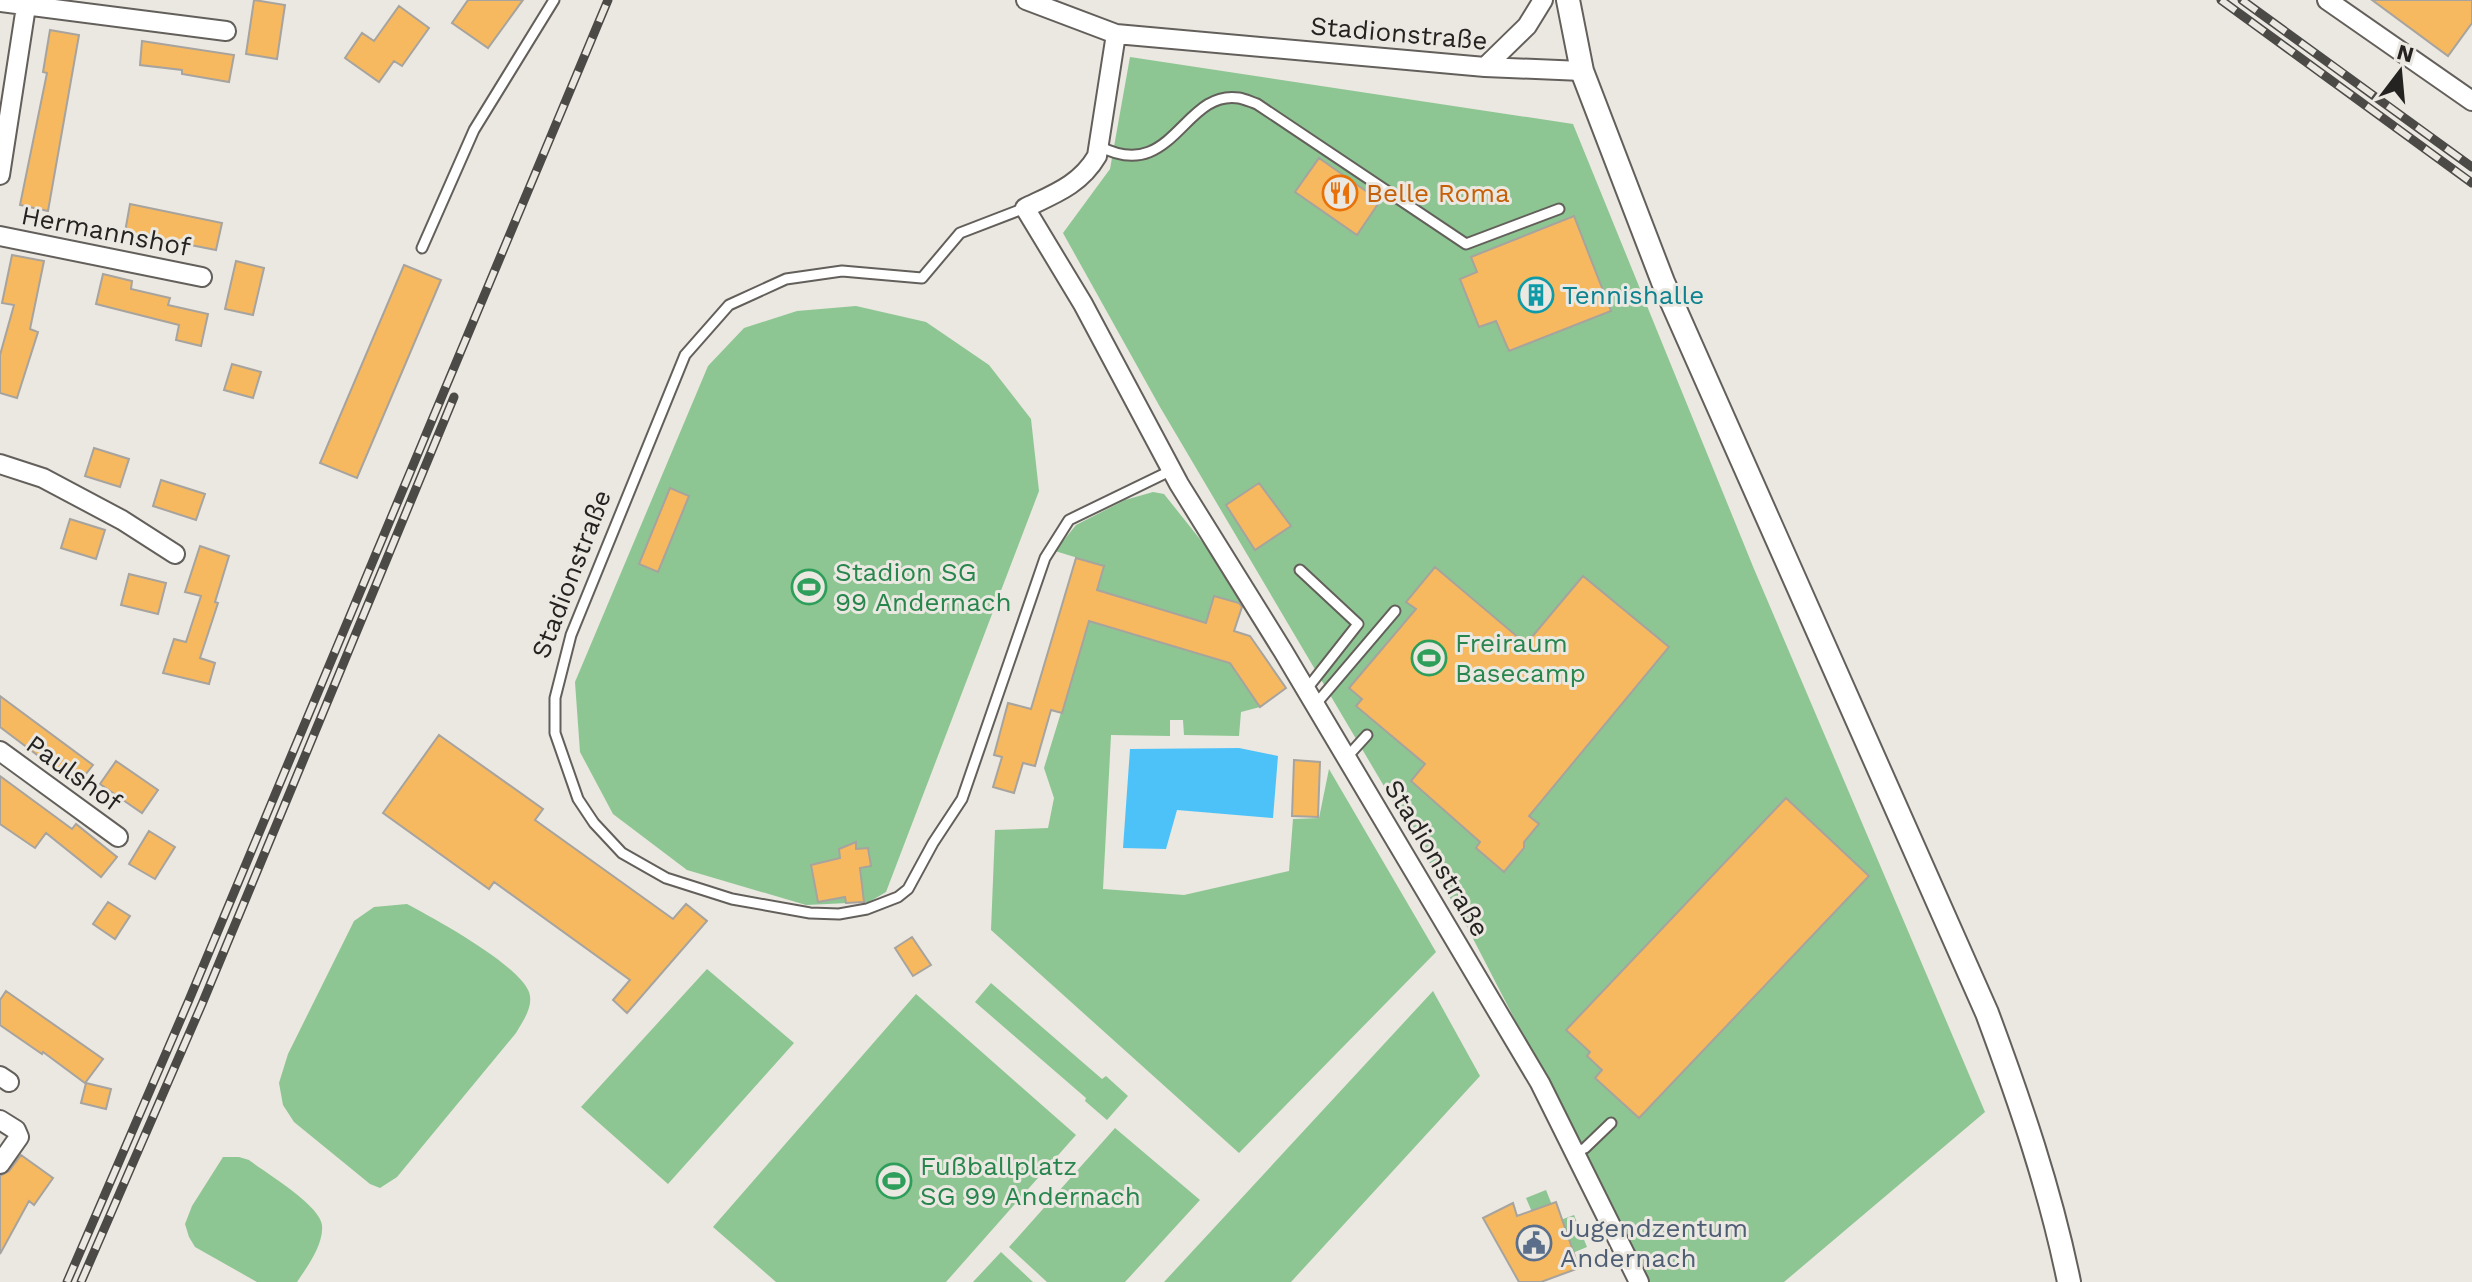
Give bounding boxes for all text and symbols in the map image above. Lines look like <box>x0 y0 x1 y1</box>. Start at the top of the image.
street label: Stadionstraße <box>1309 10 1489 56</box>
north arrow <box>2360 32 2440 112</box>
text: N <box>2394 39 2417 68</box>
restaurant icon: Belle Roma <box>1321 174 1359 212</box>
place label: Belle Roma <box>1366 178 1510 208</box>
street label: Hermannshof <box>19 200 193 262</box>
building icon: Tennishalle <box>1517 276 1555 314</box>
place label: Tennishalle <box>1562 280 1704 310</box>
street label: Stadionstraße <box>525 486 617 662</box>
place label: Stadion SG 99 Andernach <box>835 557 1012 617</box>
sports icon: Stadion SG 99 Andernach <box>790 568 828 606</box>
place label: Freiraum Basecamp <box>1455 628 1586 688</box>
sports icon: Freiraum Basecamp <box>1410 639 1448 677</box>
street label: Paulshof <box>21 729 127 817</box>
street label: Stadionstraße <box>1378 774 1496 942</box>
place label: Fußballplatz SG 99 Andernach <box>920 1151 1141 1211</box>
sports icon: Fußballplatz SG 99 Andernach <box>875 1162 913 1200</box>
place label: Jugendzentum Andernach <box>1560 1213 1748 1273</box>
public building icon: Jugendzentum Andernach <box>1515 1224 1553 1262</box>

